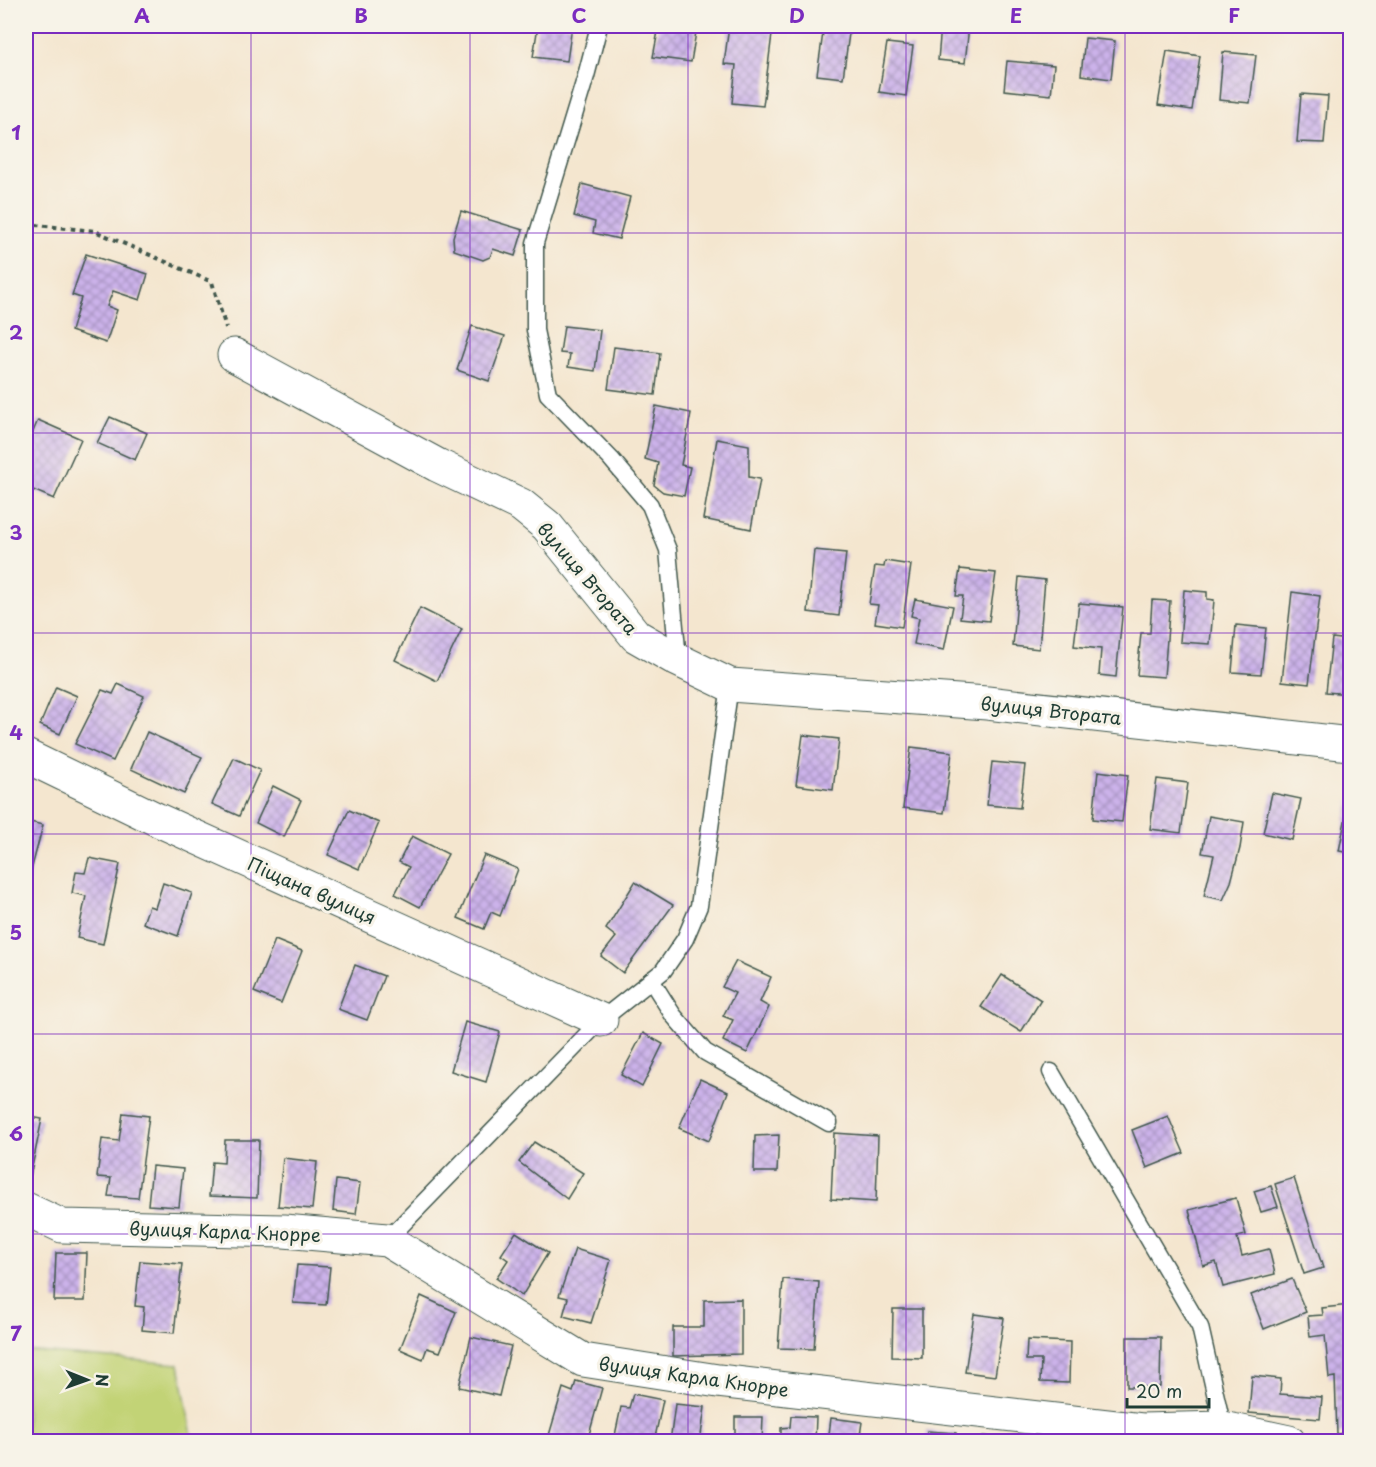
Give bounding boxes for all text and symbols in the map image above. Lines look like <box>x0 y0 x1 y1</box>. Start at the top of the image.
text: A <box>134 0 150 30</box>
text: B <box>354 0 368 30</box>
text: C <box>571 0 587 30</box>
text: D <box>789 0 805 30</box>
text: E <box>1010 0 1022 30</box>
text: F <box>1228 0 1240 30</box>
text: 1 <box>11 117 21 147</box>
text: 2 <box>9 317 23 347</box>
street label: вулиця Втората <box>531 516 645 641</box>
text: 3 <box>9 517 23 547</box>
street label: вулиця Втората <box>979 689 1123 731</box>
text: 4 <box>9 717 23 747</box>
street label: Піщана вулиця <box>244 850 380 930</box>
text: 5 <box>10 917 22 947</box>
text: 6 <box>9 1118 23 1148</box>
street label: вулиця Карла Кнорре <box>129 1214 321 1248</box>
text: 7 <box>10 1318 22 1348</box>
street label: вулиця Карла Кнорре <box>597 1349 791 1403</box>
north arrow <box>57 1350 117 1410</box>
scale bar <box>1127 1371 1210 1409</box>
text: N <box>91 1374 115 1387</box>
text: 20 m <box>1136 1377 1182 1404</box>

